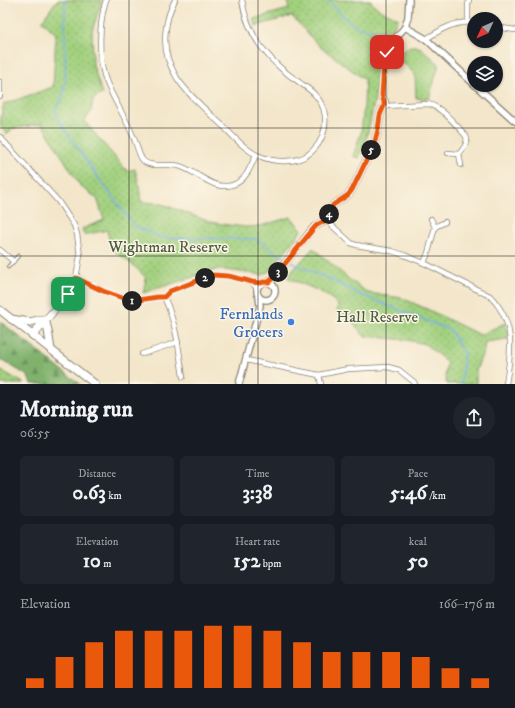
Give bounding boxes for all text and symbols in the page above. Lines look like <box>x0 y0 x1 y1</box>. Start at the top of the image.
north arrow <box>467 12 503 48</box>
map controls <box>467 12 503 92</box>
pin <box>370 35 404 69</box>
icon: check <box>376 41 398 63</box>
button: layers <box>467 56 503 92</box>
pin: 5 <box>361 140 381 160</box>
text: 5 <box>368 143 374 157</box>
pin: 4 <box>319 204 339 224</box>
text: 4 <box>326 207 332 221</box>
park label: Wightman Reserve <box>107 237 228 257</box>
pin: 3 <box>268 262 288 282</box>
text: 3 <box>276 265 280 279</box>
pin: 2 <box>195 268 215 288</box>
text: 2 <box>202 271 208 285</box>
pin <box>51 277 85 311</box>
icon: arrive <box>57 283 79 305</box>
pin: 1 <box>122 291 142 311</box>
text: 1 <box>130 294 134 308</box>
place label: Fernlands Grocers <box>219 304 283 342</box>
park label: Hall Reserve <box>336 307 418 327</box>
marker: Fernlands Grocers <box>286 317 296 327</box>
text: Morning run <box>20 396 133 423</box>
button: share <box>453 397 495 439</box>
text: 06:55 <box>20 425 50 441</box>
text: Distance <box>78 467 116 481</box>
text: Time <box>246 467 269 481</box>
text: Pace <box>408 467 428 481</box>
text: 0.63 <box>72 481 106 506</box>
text: 3:38 <box>242 481 273 506</box>
text: 5:46 <box>390 481 427 506</box>
text: km <box>106 489 122 503</box>
text: /km <box>427 489 446 503</box>
text: Elevation <box>76 535 118 549</box>
text: Heart rate <box>235 535 280 549</box>
text: kcal <box>409 535 427 549</box>
text: 10 <box>83 549 101 574</box>
text: 152 <box>233 549 260 574</box>
text: 50 <box>407 549 428 574</box>
text: m <box>101 557 112 571</box>
text: bpm <box>260 557 282 571</box>
text: Elevation <box>20 596 70 612</box>
text: 166–176 m <box>439 596 495 612</box>

